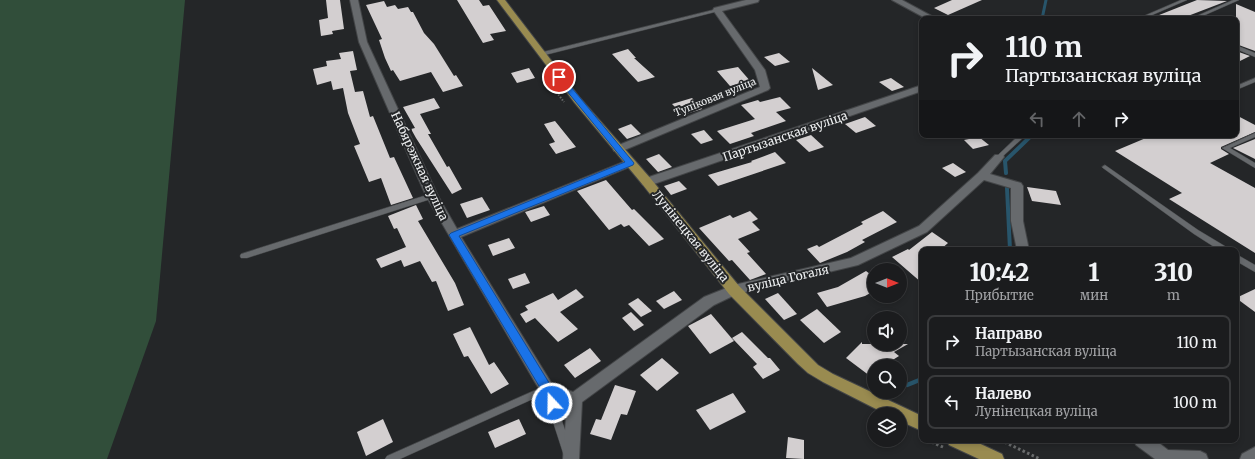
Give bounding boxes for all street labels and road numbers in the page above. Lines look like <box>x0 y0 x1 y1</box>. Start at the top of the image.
street label: Тупіковая вуліца <box>672 74 759 119</box>
street label: Партызанская вуліца <box>721 107 850 164</box>
street label: Набярэжная вуліца <box>388 109 452 223</box>
street label: Лунінецкая вуліца <box>650 187 733 285</box>
street label: вуліца Гогаля <box>746 261 830 295</box>

